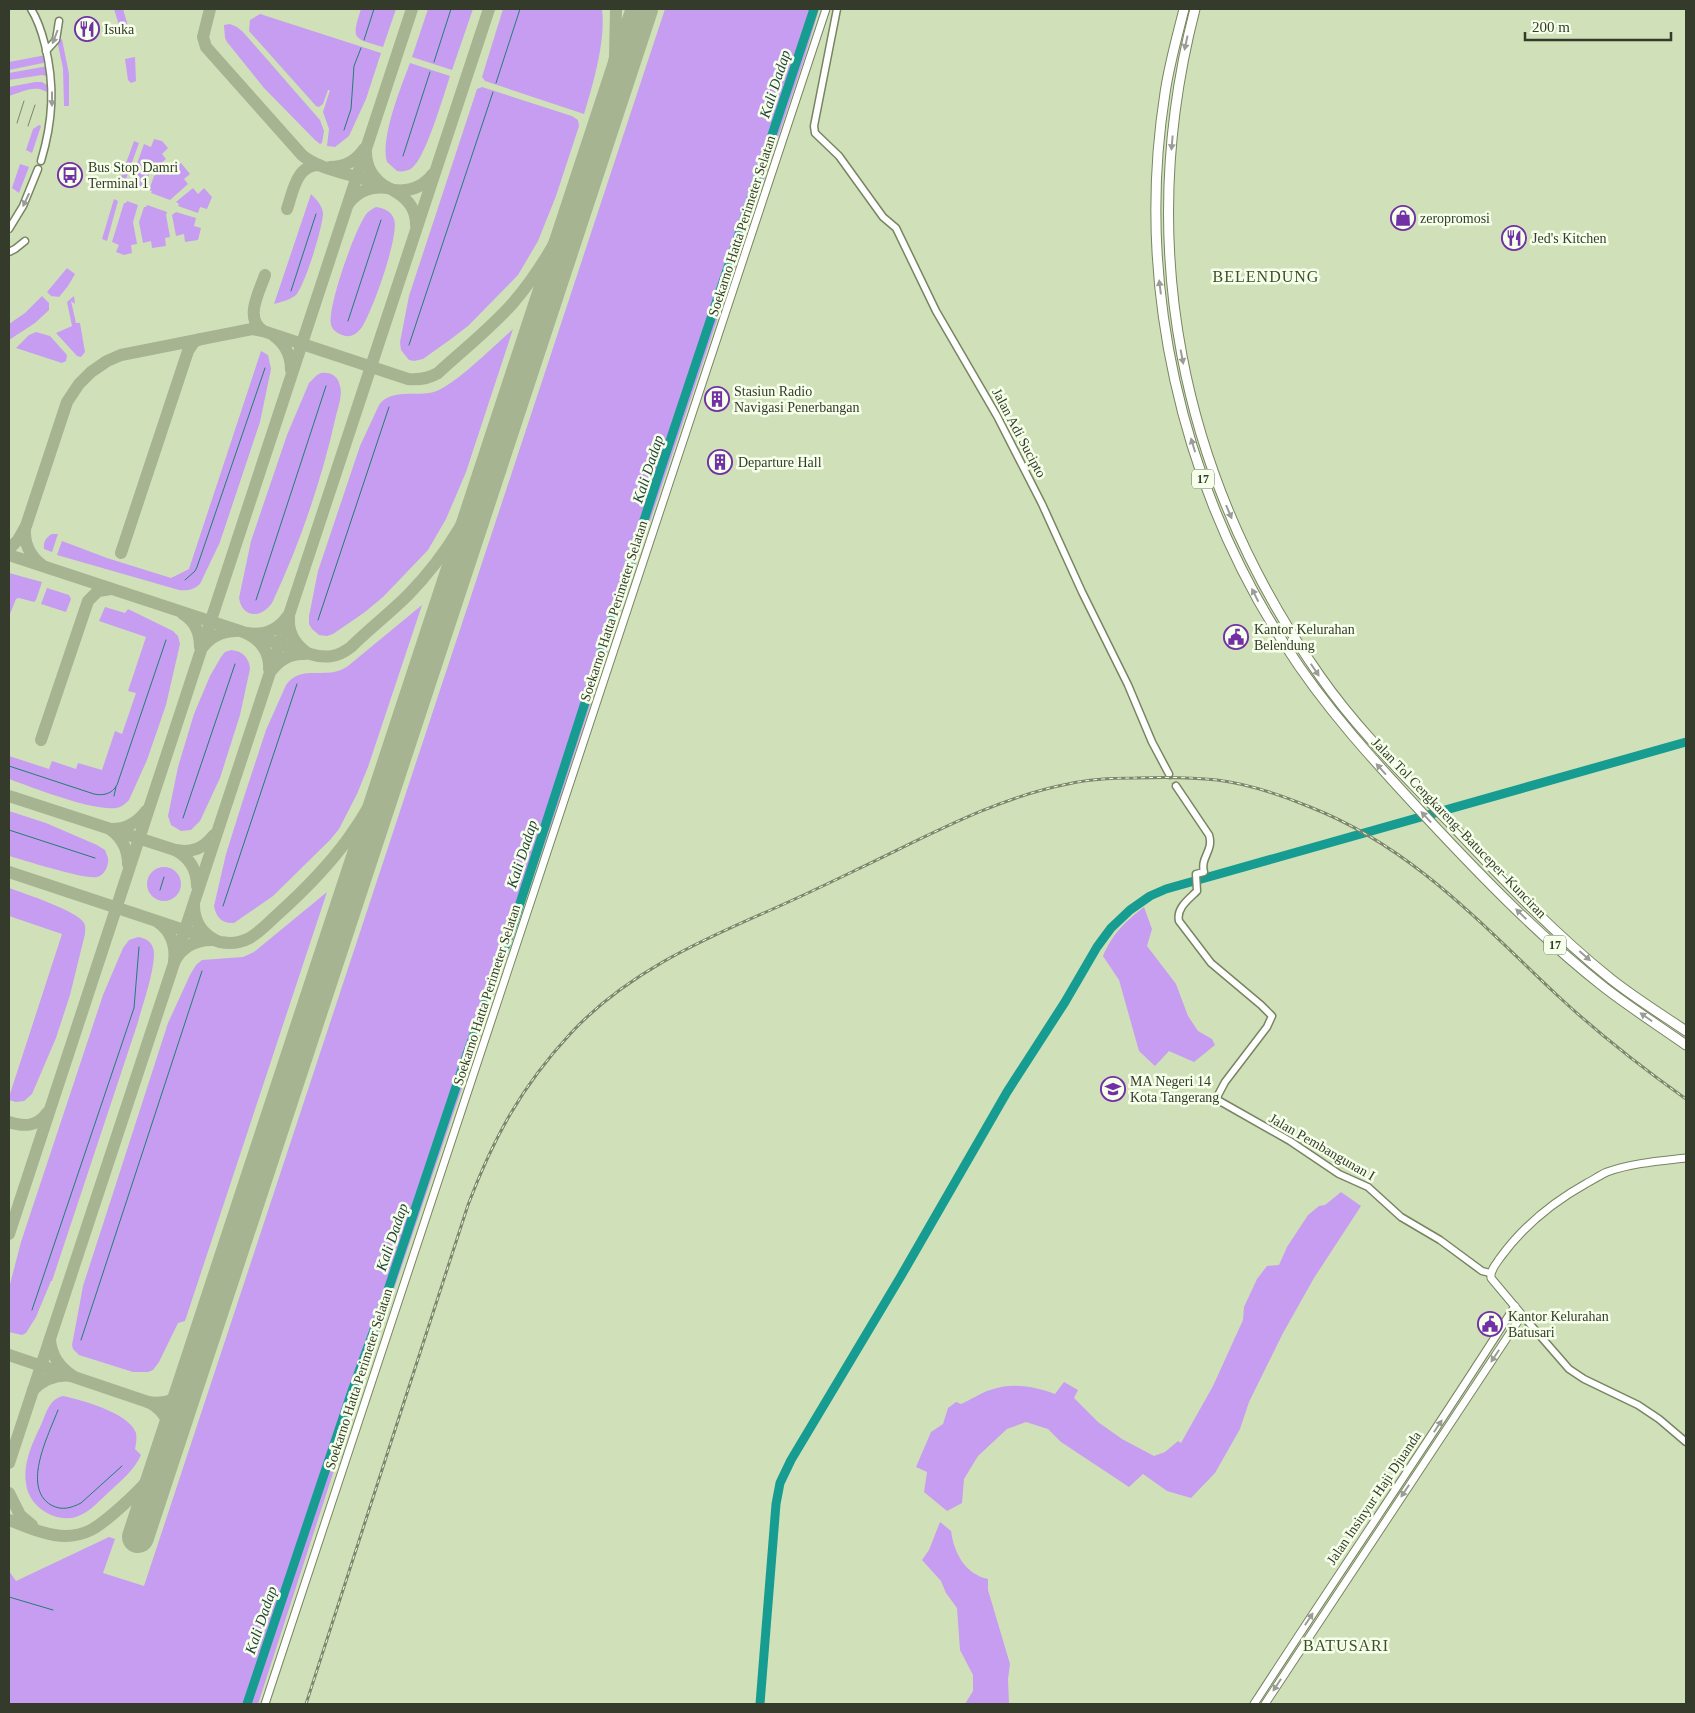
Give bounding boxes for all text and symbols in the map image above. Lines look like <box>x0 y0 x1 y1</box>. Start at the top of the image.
scale bar <box>1525 10 1671 42</box>
restaurant icon: Isuka <box>74 16 100 42</box>
text: 200 m <box>1532 19 1570 35</box>
place label: Isuka <box>104 22 135 37</box>
one-way arrow <box>51 30 59 44</box>
one-way arrow <box>1182 36 1190 51</box>
water label: Kali Dadap <box>756 48 794 121</box>
one-way arrow <box>48 91 56 107</box>
street label: Soekarno Hatta Perimeter Selatan <box>706 134 778 318</box>
one-way arrow <box>1167 135 1175 151</box>
place label: Bus Stop Damri Terminal 1 <box>88 160 178 191</box>
bus stop icon: Bus Stop Damri Terminal 1 <box>57 162 83 188</box>
one-way arrow <box>21 193 29 207</box>
shop icon: zeropromosi <box>1390 205 1416 231</box>
place label: zeropromosi <box>1420 211 1490 226</box>
restaurant icon: Jed's Kitchen <box>1501 225 1527 251</box>
place label: Jed's Kitchen <box>1532 231 1606 246</box>
district label: BELENDUNG <box>1213 268 1319 285</box>
one-way arrow <box>1156 278 1164 294</box>
one-way arrow <box>1178 350 1186 366</box>
place label: Stasiun Radio Navigasi Penerbangan <box>734 384 860 415</box>
building icon: Stasiun Radio Navigasi Penerbangan <box>704 386 730 412</box>
street label: Jalan Adi Sucipto <box>989 386 1049 480</box>
water label: Kali Dadap <box>629 433 667 506</box>
one-way arrow <box>1188 438 1196 453</box>
building icon: Departure Hall <box>707 449 733 475</box>
place label: Departure Hall <box>738 455 822 470</box>
road number: 17 <box>1192 469 1214 488</box>
one-way arrow <box>1225 505 1233 520</box>
street label: Soekarno Hatta Perimeter Selatan <box>578 519 650 703</box>
one-way arrow <box>1251 588 1259 602</box>
place label: Kantor Kelurahan Belendung <box>1254 622 1355 653</box>
public building icon: Kantor Kelurahan Belendung <box>1223 624 1249 650</box>
one-way arrow <box>1311 663 1320 676</box>
street label: Jalan Tol Cengkareng–Batuceper–Kunciran <box>1369 735 1549 921</box>
one-way arrow <box>1375 763 1386 776</box>
one-way arrow <box>1420 811 1432 823</box>
water label: Kali Dadap <box>503 818 541 891</box>
street label: Soekarno Hatta Perimeter Selatan <box>451 903 523 1087</box>
one-way arrow <box>1516 908 1528 920</box>
road number: 17 <box>1544 936 1566 954</box>
one-way arrow <box>1579 950 1591 961</box>
one-way arrow <box>1640 1012 1653 1022</box>
place label: MA Negeri 14 Kota Tangerang <box>1130 1074 1219 1105</box>
school or university icon: MA Negeri 14 Kota Tangerang <box>1100 1076 1126 1102</box>
street label: Jalan Pembangunan I <box>1266 1111 1378 1184</box>
water label: Kali Dadap <box>373 1201 411 1274</box>
street label: Soekarno Hatta Perimeter Selatan <box>323 1287 395 1471</box>
place label: Kantor Kelurahan Batusari <box>1508 1309 1609 1340</box>
public building icon: Kantor Kelurahan Batusari <box>1477 1311 1503 1337</box>
one-way arrow <box>1490 1349 1500 1363</box>
one-way arrow <box>1433 1419 1443 1432</box>
street label: Jalan Insinyur Haji Djuanda <box>1324 1428 1425 1567</box>
one-way arrow <box>1401 1485 1410 1498</box>
water label: Kali Dadap <box>242 1584 280 1657</box>
one-way arrow <box>1304 1612 1314 1626</box>
district label: BATUSARI <box>1303 1637 1389 1654</box>
one-way arrow <box>1272 1678 1282 1692</box>

